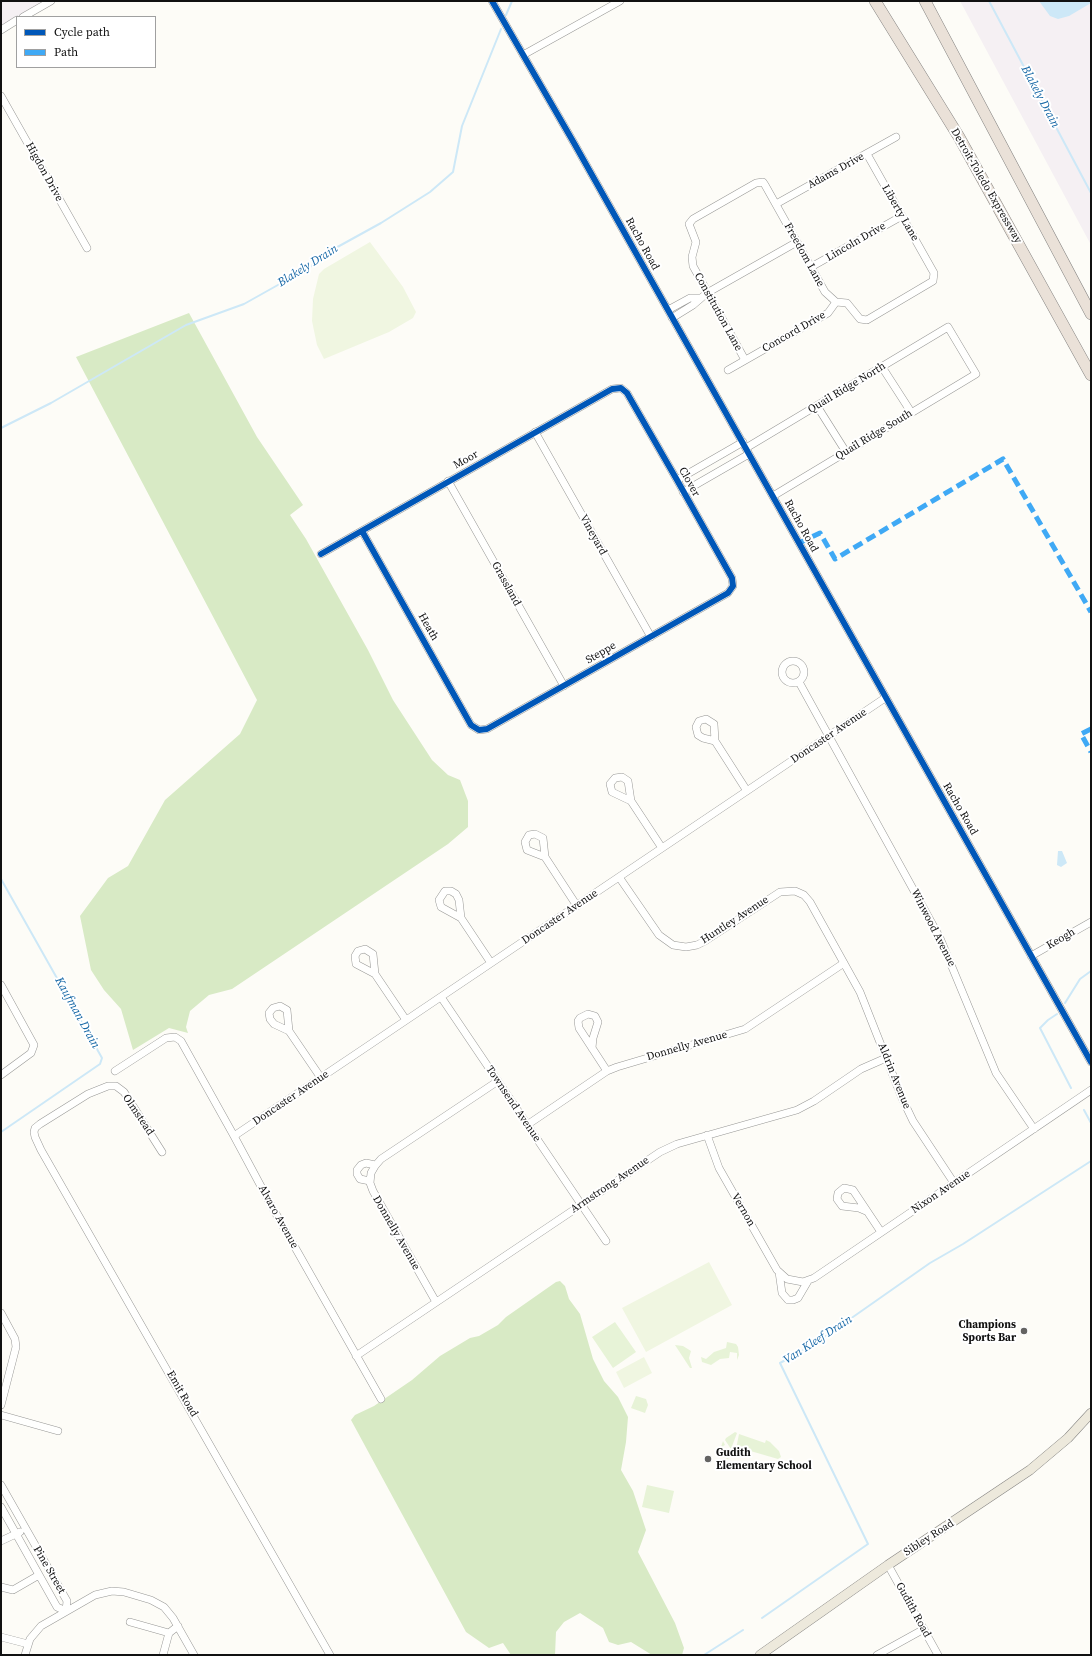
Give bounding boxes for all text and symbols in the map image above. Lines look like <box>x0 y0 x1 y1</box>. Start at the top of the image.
legend <box>16 16 156 68</box>
text: Cycle path <box>54 24 110 40</box>
text: Path <box>54 44 78 60</box>
water label: Blakely Drain <box>1018 64 1062 130</box>
street label: Detroit-Toledo Expressway <box>948 126 1024 246</box>
street label: Higdon Drive <box>22 140 66 204</box>
street label: Adams Drive <box>805 150 867 192</box>
street label: Liberty Lane <box>879 183 921 243</box>
street label: Racho Road <box>622 215 662 273</box>
street label: Lincoln Drive <box>824 220 888 264</box>
street label: Freedom Lane <box>781 221 827 289</box>
water label: Blakely Drain <box>275 242 341 290</box>
street label: Constitution Lane <box>691 270 745 354</box>
street label: Concord Drive <box>760 309 828 355</box>
street label: Quail Ridge North <box>806 360 888 416</box>
street label: Quail Ridge South <box>833 407 915 463</box>
street label: Moor <box>451 448 481 472</box>
street label: Clover <box>676 465 702 499</box>
street label: Racho Road <box>781 497 821 555</box>
street label: Vineyard <box>576 512 610 558</box>
street label: Grassland <box>488 560 524 608</box>
street label: Heath <box>415 611 441 643</box>
street label: Steppe <box>583 639 619 667</box>
street label: Doncaster Avenue <box>789 706 869 766</box>
street label: Racho Road <box>940 781 980 837</box>
street label: Doncaster Avenue <box>520 887 600 947</box>
street label: Winwood Avenue <box>908 887 958 969</box>
street label: Huntley Avenue <box>699 893 771 947</box>
street label: Keogh <box>1044 926 1078 952</box>
water label: Kaufman Drain <box>51 975 103 1051</box>
street label: Donnelly Avenue <box>645 1028 729 1064</box>
street label: Aldrin Avenue <box>875 1041 913 1111</box>
street label: Townsend Avenue <box>483 1063 543 1145</box>
street label: Doncaster Avenue <box>251 1068 331 1128</box>
street label: Olmstead <box>119 1092 157 1138</box>
street label: Armstrong Avenue <box>568 1154 652 1216</box>
street label: Nixon Avenue <box>909 1167 973 1217</box>
street label: Alvaro Avenue <box>255 1183 301 1251</box>
street label: Vernon <box>728 1191 758 1229</box>
street label: Donnelly Avenue <box>369 1194 423 1272</box>
water label: Van Kleef Drain <box>781 1312 855 1368</box>
place label: Champions Sports Bar <box>959 1318 1016 1344</box>
marker: Champions Sports Bar <box>1019 1326 1029 1336</box>
street label: Emit Road <box>164 1369 200 1419</box>
place label: Gudith Elementary School <box>716 1446 812 1472</box>
marker: Gudith Elementary School <box>703 1454 713 1464</box>
street label: Sibley Road <box>901 1517 957 1559</box>
street label: Pine Street <box>30 1544 68 1596</box>
street label: Gudith Road <box>892 1580 934 1640</box>

